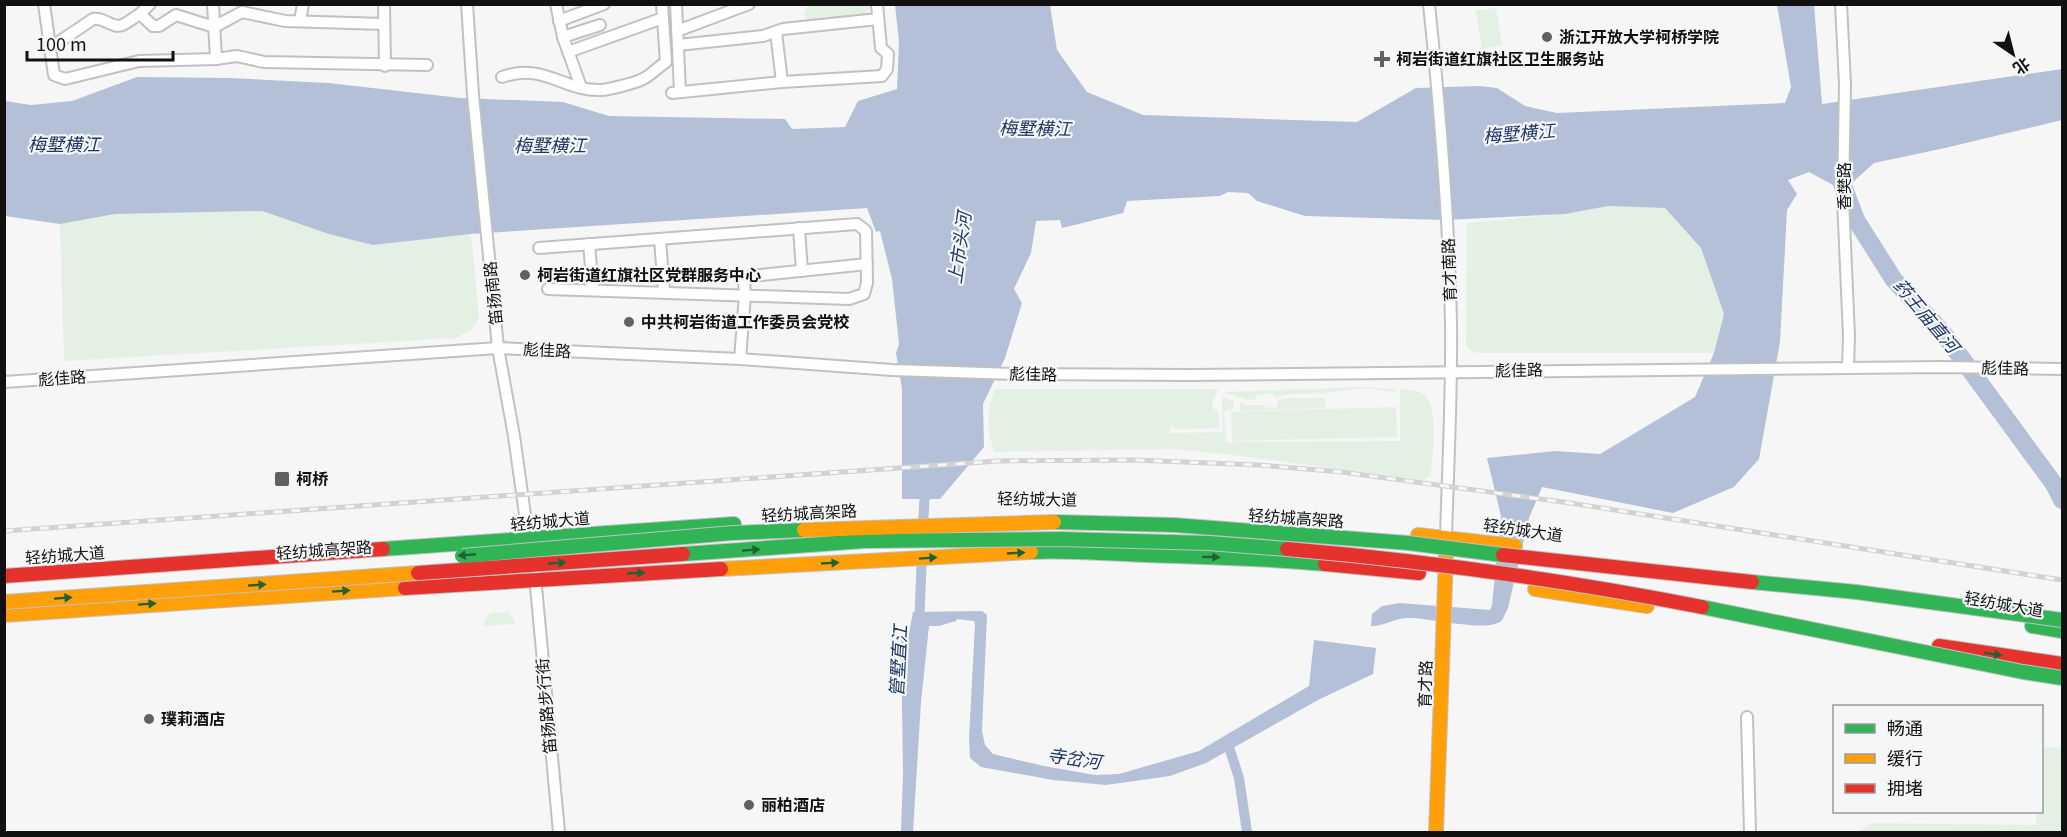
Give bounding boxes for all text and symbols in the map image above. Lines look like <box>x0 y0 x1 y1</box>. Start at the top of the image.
scale bar <box>27 24 172 62</box>
place label: 浙江开放大学柯桥学院 <box>1559 24 1719 48</box>
north arrow <box>1983 24 2043 84</box>
text: 100 m <box>36 30 87 56</box>
marker: 浙江开放大学柯桥学院 <box>1540 30 1554 44</box>
place label: 柯岩街道红旗社区卫生服务站 <box>1396 46 1604 70</box>
marker: 柯岩街道红旗社区卫生服务站 <box>1373 50 1391 68</box>
text: 北 <box>2009 53 2036 82</box>
water label: 梅墅横江 <box>999 113 1073 141</box>
water label: 梅墅横江 <box>1482 116 1558 148</box>
water label: 梅墅横江 <box>28 130 102 156</box>
water label: 梅墅横江 <box>514 131 588 157</box>
street label: 香樊路 <box>1831 162 1855 210</box>
water label: 上市头河 <box>940 207 976 285</box>
street label: 育才南路 <box>1435 238 1461 302</box>
street label: 笛扬南路 <box>477 260 507 326</box>
place label: 柯岩街道红旗社区党群服务中心 <box>537 262 761 286</box>
marker: 柯岩街道红旗社区党群服务中心 <box>518 268 532 282</box>
water label: 药王庙直河 <box>1889 272 1968 360</box>
place label: 中共柯岩街道工作委员会党校 <box>641 309 850 333</box>
marker: 中共柯岩街道工作委员会党校 <box>622 315 636 329</box>
street label: 彪佳路 <box>522 336 572 362</box>
street label: 彪佳路 <box>1981 355 2029 379</box>
street label: 彪佳路 <box>1495 357 1543 381</box>
street label: 彪佳路 <box>1009 361 1057 385</box>
street label: 彪佳路 <box>37 363 87 391</box>
place label: 柯桥 <box>296 466 329 490</box>
marker: 柯桥 <box>273 470 291 488</box>
street label: 轻纺城大道 <box>997 485 1077 511</box>
street label: 轻纺城高架路 <box>760 498 858 526</box>
street label: 轻纺城高架路 <box>1247 502 1345 532</box>
street label: 轻纺城大道 <box>509 505 591 535</box>
street label: 轻纺城大道 <box>1482 512 1564 546</box>
street label: 轻纺城高架路 <box>275 534 373 564</box>
street label: 轻纺城大道 <box>24 539 106 569</box>
one-way arrow <box>742 545 761 554</box>
one-way arrow <box>1007 548 1026 557</box>
one-way arrow <box>458 550 477 560</box>
one-way arrow <box>1202 552 1221 561</box>
one-way arrow <box>919 553 938 563</box>
one-way arrow <box>547 559 566 568</box>
one-way arrow <box>821 559 840 568</box>
one-way arrow <box>626 569 645 578</box>
one-way arrow <box>248 580 267 589</box>
street label: 轻纺城大道 <box>1963 584 2046 622</box>
one-way arrow <box>332 586 351 596</box>
one-way arrow <box>53 593 72 603</box>
one-way arrow <box>137 599 156 609</box>
water label: 管墅直江 <box>882 622 912 698</box>
one-way arrow <box>1983 649 2002 658</box>
street label: 笛扬路步行街 <box>529 657 561 755</box>
street label: 育才路 <box>1411 660 1437 708</box>
legend <box>1833 705 2043 813</box>
place label: 璞莉酒店 <box>161 706 225 730</box>
marker: 璞莉酒店 <box>142 712 156 726</box>
text: 畅通 <box>1887 714 1923 740</box>
water label: 寺岔河 <box>1046 740 1106 774</box>
text: 缓行 <box>1887 744 1923 770</box>
text: 拥堵 <box>1887 774 1923 800</box>
place label: 丽柏酒店 <box>761 792 825 816</box>
marker: 丽柏酒店 <box>742 798 756 812</box>

